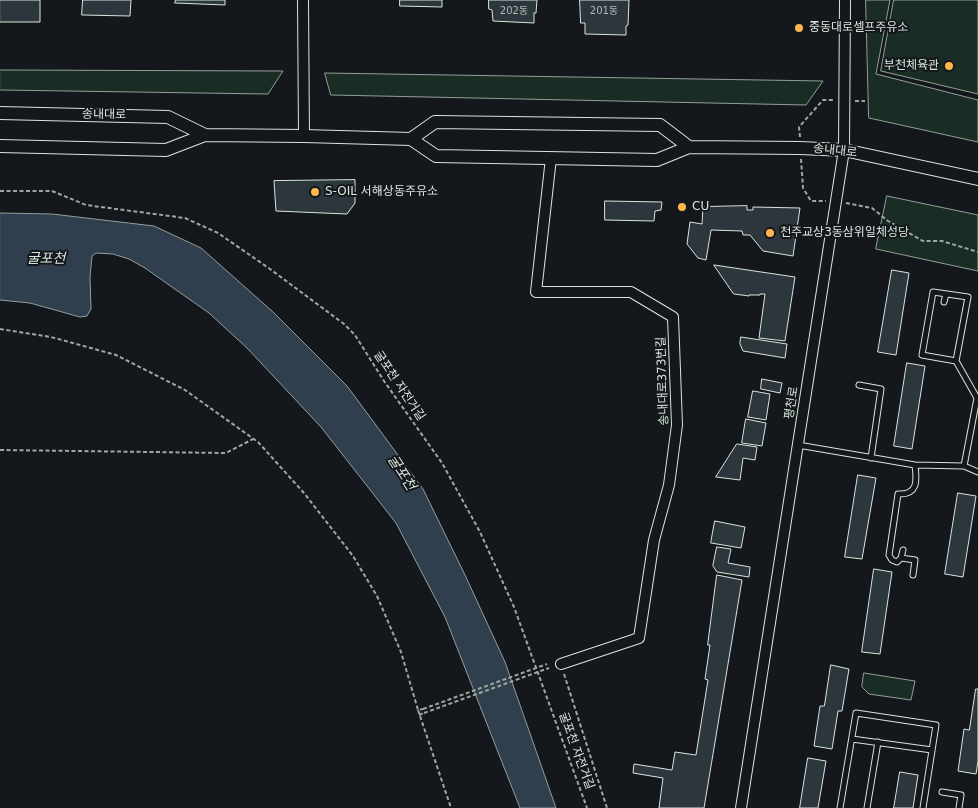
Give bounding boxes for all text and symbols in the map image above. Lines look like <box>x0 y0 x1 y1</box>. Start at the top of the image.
house number: 202동 <box>500 5 528 17</box>
house number: 201동 <box>590 5 618 17</box>
place label: 중동대로셀프주유소 <box>809 21 908 35</box>
marker: 중동대로셀프주유소 <box>793 22 805 34</box>
place label: 부천체육관 <box>884 59 939 73</box>
marker: 부천체육관 <box>943 60 955 72</box>
street label: 송내대로 <box>82 107 126 123</box>
street label: 송내대로 <box>812 142 858 160</box>
place label: S-OIL 서해상동주유소 <box>325 185 438 199</box>
marker: S-OIL 서해상동주유소 <box>309 186 321 198</box>
place label: CU <box>692 200 709 214</box>
marker: CU <box>676 201 688 213</box>
place label: 천주교상3동삼위일체성당 <box>780 226 909 240</box>
marker: 천주교상3동삼위일체성당 <box>764 227 776 239</box>
water label: 굴포천 <box>27 251 65 267</box>
street label: 송내대로373번길 <box>654 336 672 426</box>
street label: 굴포천 자전거길 <box>370 348 428 424</box>
street label: 평천로 <box>782 386 802 420</box>
water label: 굴포천 <box>383 452 419 494</box>
street label: 굴포천 자전거길 <box>555 710 597 792</box>

